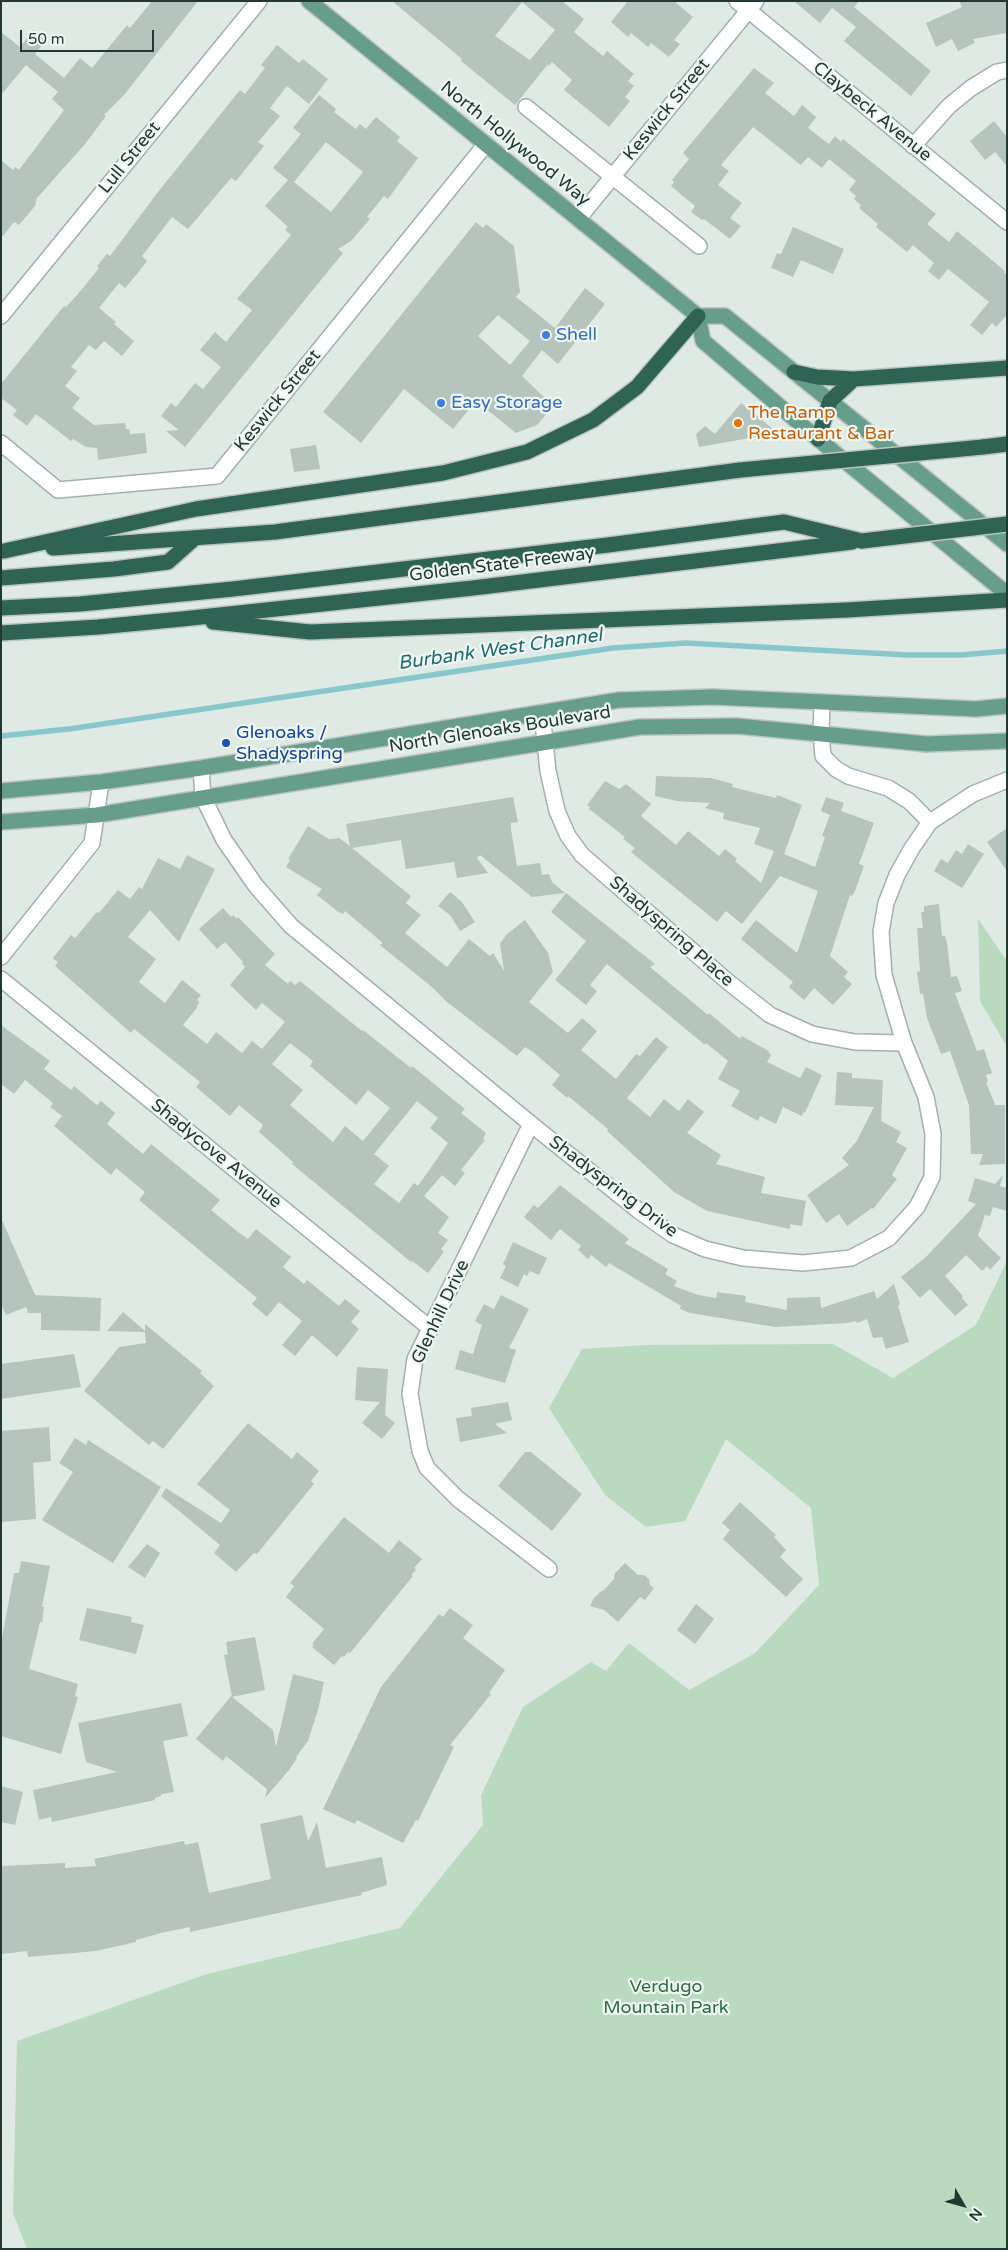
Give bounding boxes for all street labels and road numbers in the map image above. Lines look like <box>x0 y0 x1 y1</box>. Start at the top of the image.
street label: Keswick Street <box>619 55 715 165</box>
street label: Claybeck Avenue <box>808 57 936 167</box>
street label: North Hollywood Way <box>436 77 594 211</box>
street label: Lull Street <box>94 118 166 198</box>
street label: Keswick Street <box>230 346 326 456</box>
street label: Golden State Freeway <box>408 543 596 587</box>
street label: North Glenoaks Boulevard <box>388 702 612 758</box>
street label: Shadyspring Place <box>604 872 738 992</box>
street label: Shadycove Avenue <box>146 1095 286 1213</box>
street label: Shadyspring Drive <box>544 1132 682 1242</box>
street label: Glenhill Drive <box>407 1256 475 1368</box>

